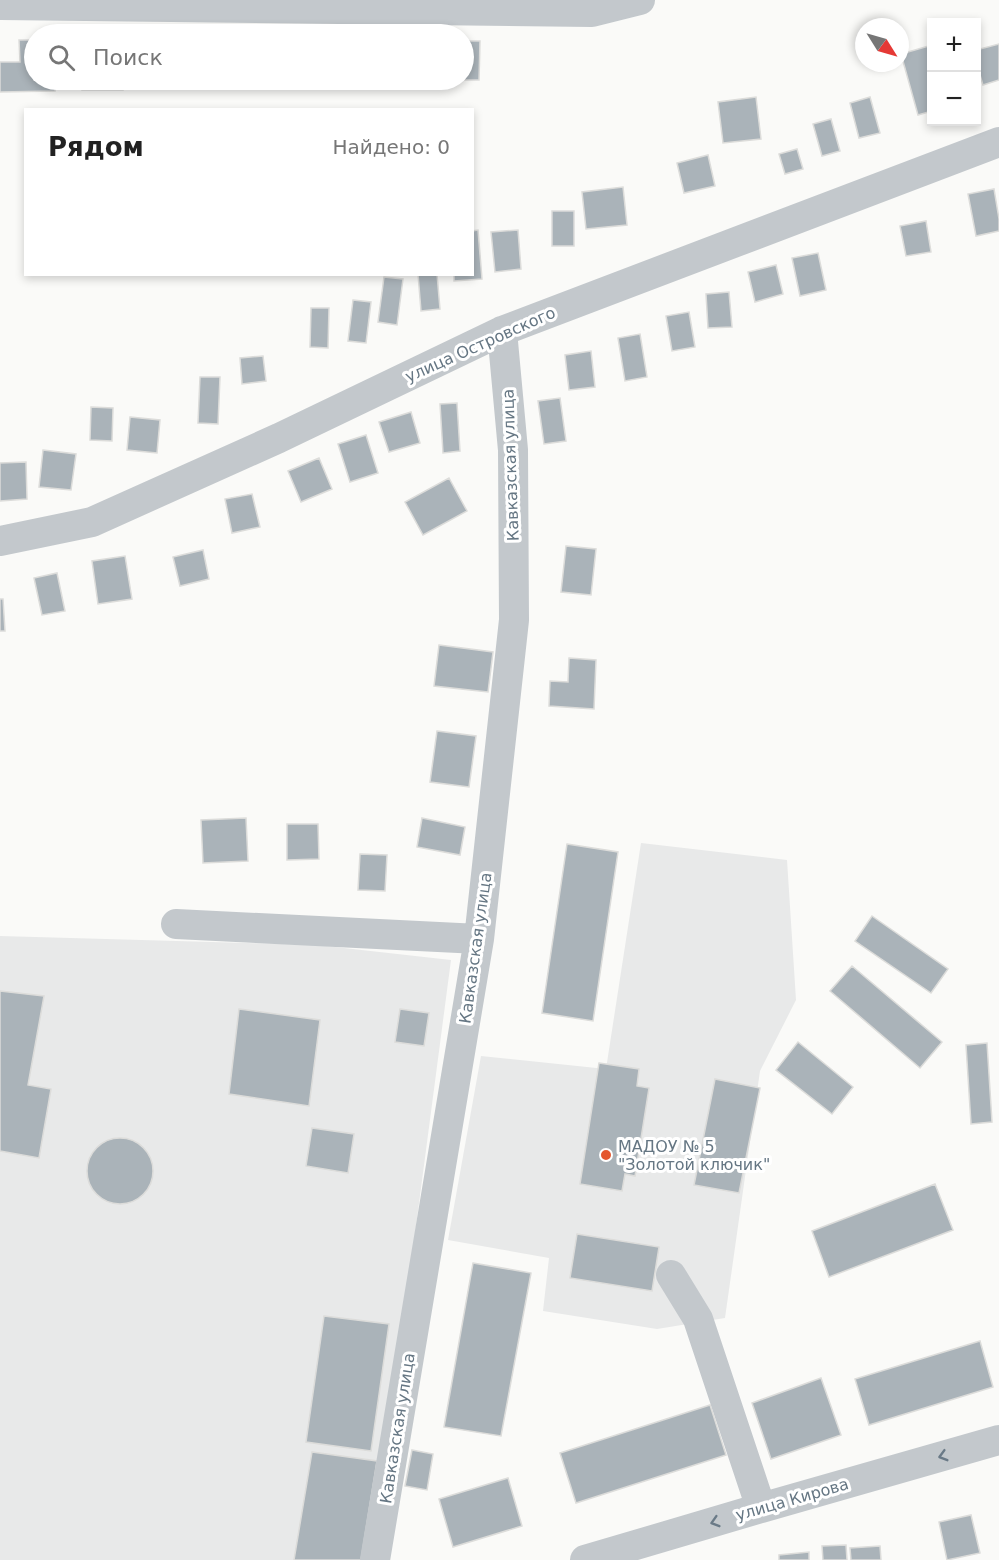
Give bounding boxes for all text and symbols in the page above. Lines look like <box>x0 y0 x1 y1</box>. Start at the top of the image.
north arrow <box>855 18 909 72</box>
map controls <box>927 18 981 126</box>
button: + <box>927 18 981 72</box>
search box <box>24 24 474 90</box>
icon: search <box>45 41 78 74</box>
text: Поиск <box>93 45 163 70</box>
button: − <box>927 72 981 126</box>
text: Рядом <box>48 132 144 162</box>
text: Найдено: 0 <box>332 135 450 159</box>
street label: улица Островского <box>402 303 558 386</box>
street label: Кавказская улица <box>498 389 523 541</box>
street label: Кавказская улица <box>455 871 496 1025</box>
place label: МАДОУ № 5 "Золотой ключик" <box>618 1137 770 1174</box>
marker: МАДОУ № 5 "Золотой ключик" <box>599 1148 613 1162</box>
street label: Кавказская улица <box>376 1351 419 1505</box>
one-way arrow <box>938 1449 949 1461</box>
street label: улица Кирова <box>733 1474 851 1525</box>
one-way arrow <box>710 1515 721 1527</box>

